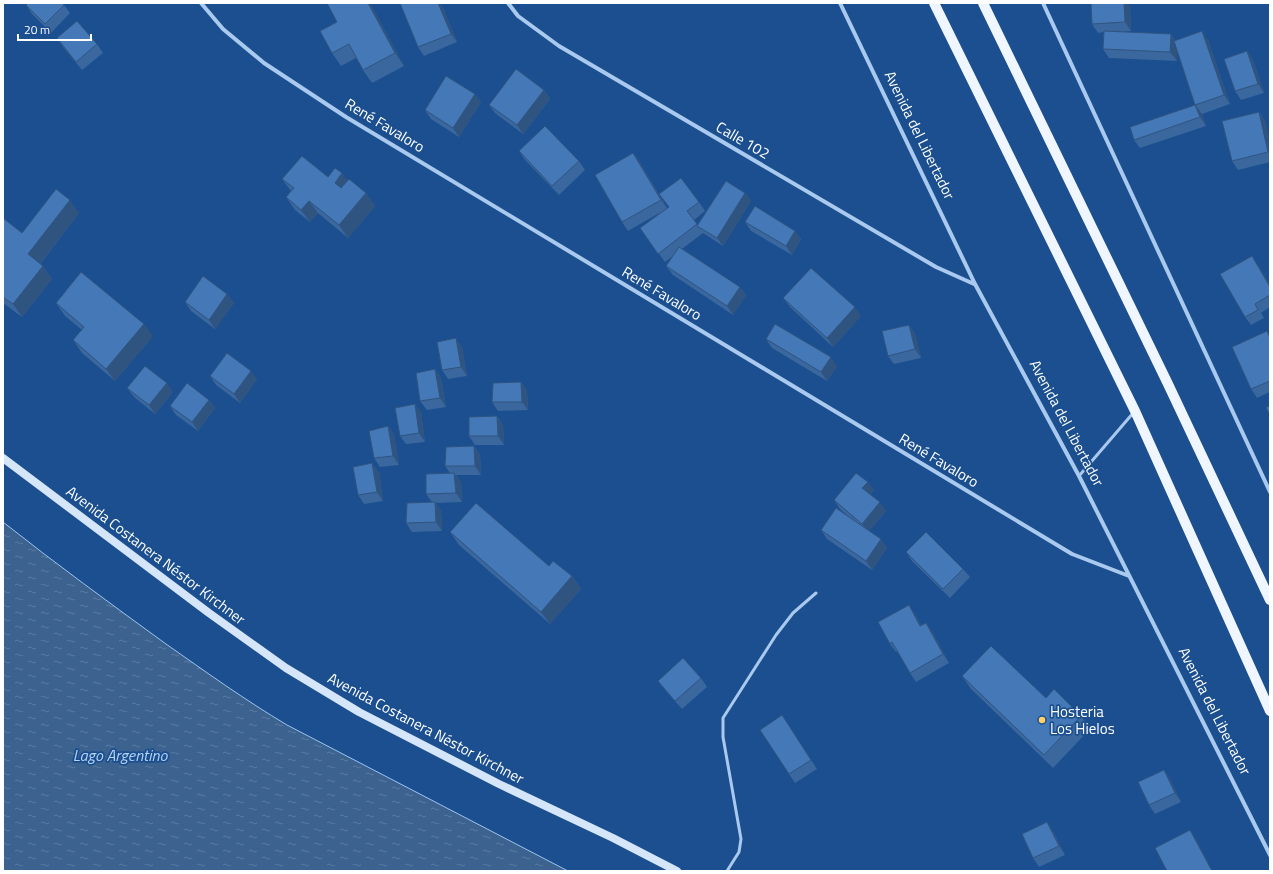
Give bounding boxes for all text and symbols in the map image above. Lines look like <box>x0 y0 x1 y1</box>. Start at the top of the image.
scale bar <box>18 16 91 42</box>
text: 20 m <box>24 20 50 39</box>
street label: Avenida del Libertador <box>879 67 961 203</box>
street label: René Favaloro <box>341 92 429 158</box>
street label: Calle 102 <box>712 115 774 165</box>
street label: René Favaloro <box>618 260 706 326</box>
street label: Avenida del Libertador <box>1024 356 1110 490</box>
street label: René Favaloro <box>895 427 983 493</box>
street label: Avenida Costanera Néstor Kirchner <box>62 480 250 630</box>
street label: Avenida del Libertador <box>1173 643 1257 779</box>
street label: Avenida Costanera Néstor Kirchner <box>324 666 528 790</box>
place label: Hosteria Los Hielos <box>1050 700 1115 740</box>
marker: Hosteria Los Hielos <box>1037 715 1047 725</box>
water label: Lago Argentino <box>73 743 168 767</box>

